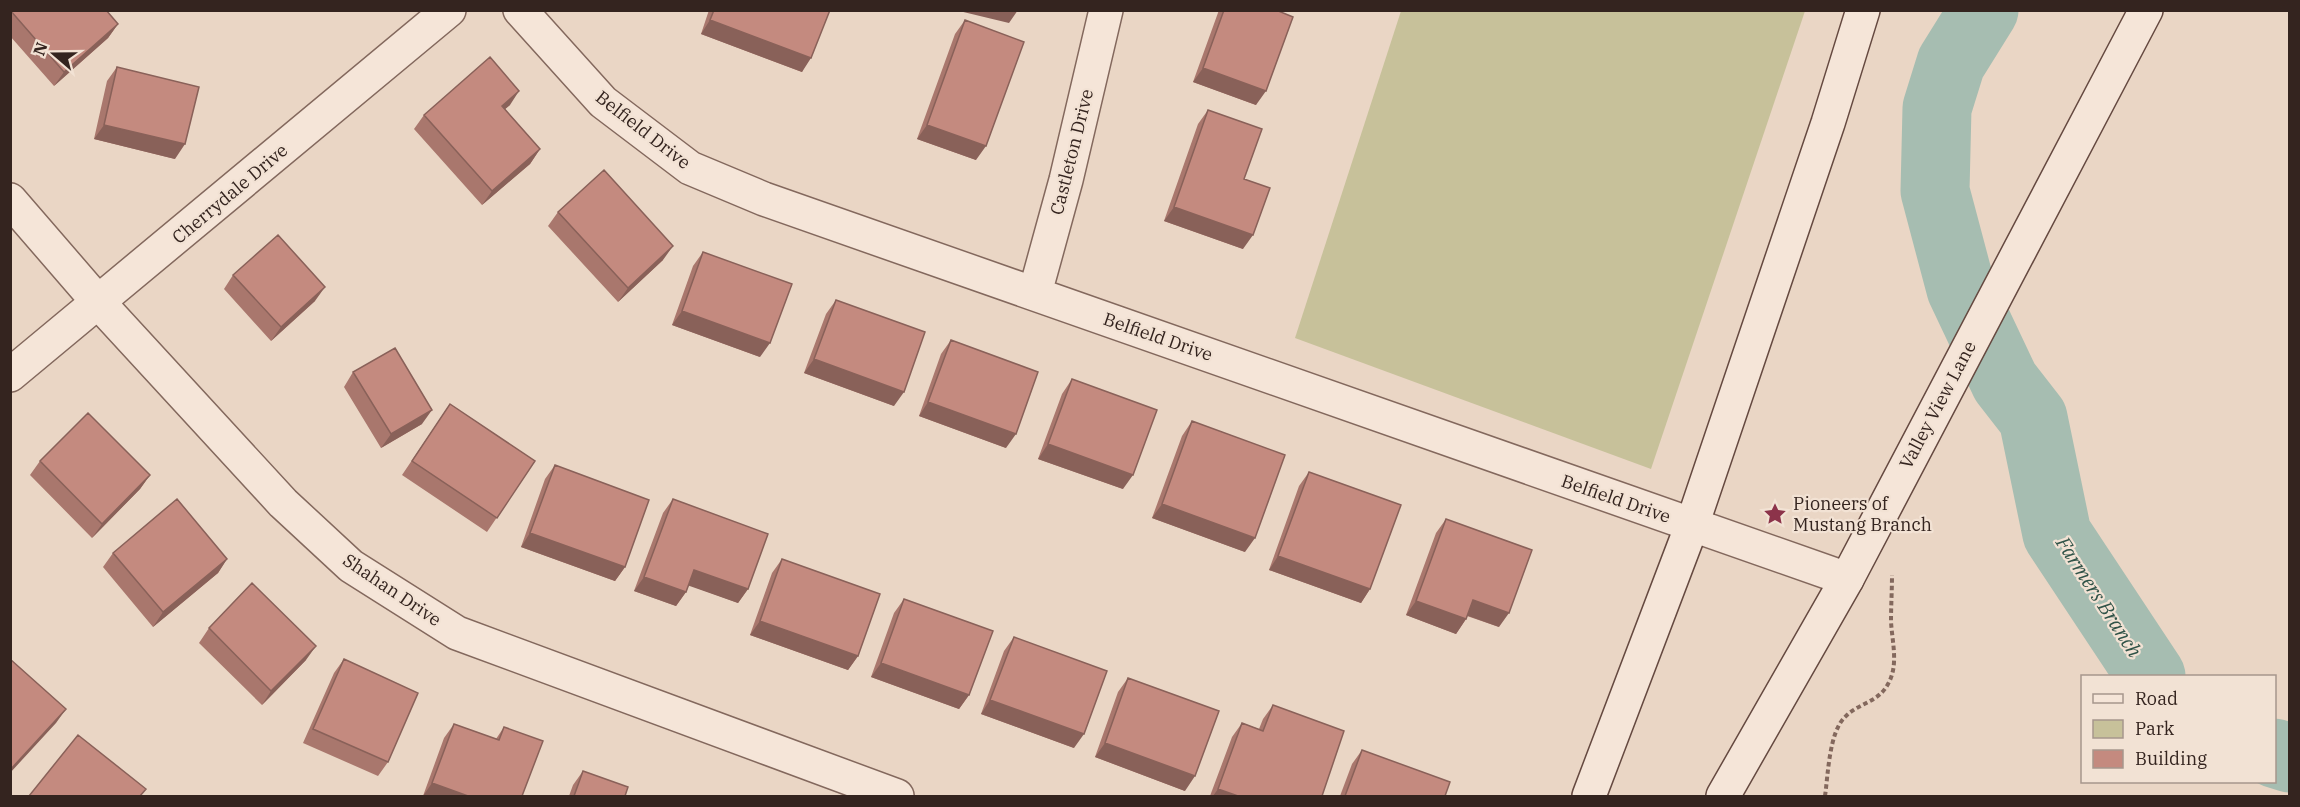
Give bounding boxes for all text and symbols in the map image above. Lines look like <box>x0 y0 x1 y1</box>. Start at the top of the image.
north arrow <box>24 24 84 84</box>
text: N <box>28 40 51 58</box>
street label: Belfield Drive <box>591 85 695 174</box>
street label: Castleton Drive <box>1045 87 1098 217</box>
street label: Cherrydale Drive <box>167 139 292 249</box>
street label: Belfield Drive <box>1100 307 1216 366</box>
street label: Valley View Lane <box>1894 337 1981 473</box>
street label: Belfield Drive <box>1558 469 1674 528</box>
place label: Pioneers of Mustang Branch <box>1793 492 1932 536</box>
place icon: Pioneers of Mustang Branch <box>1762 501 1788 527</box>
water label: Farmers Branch <box>2050 530 2149 662</box>
street label: Shahan Drive <box>339 548 446 631</box>
legend <box>2081 675 2276 783</box>
text: Road <box>2135 687 2178 710</box>
text: Park <box>2135 717 2175 740</box>
text: Building <box>2135 747 2207 770</box>

